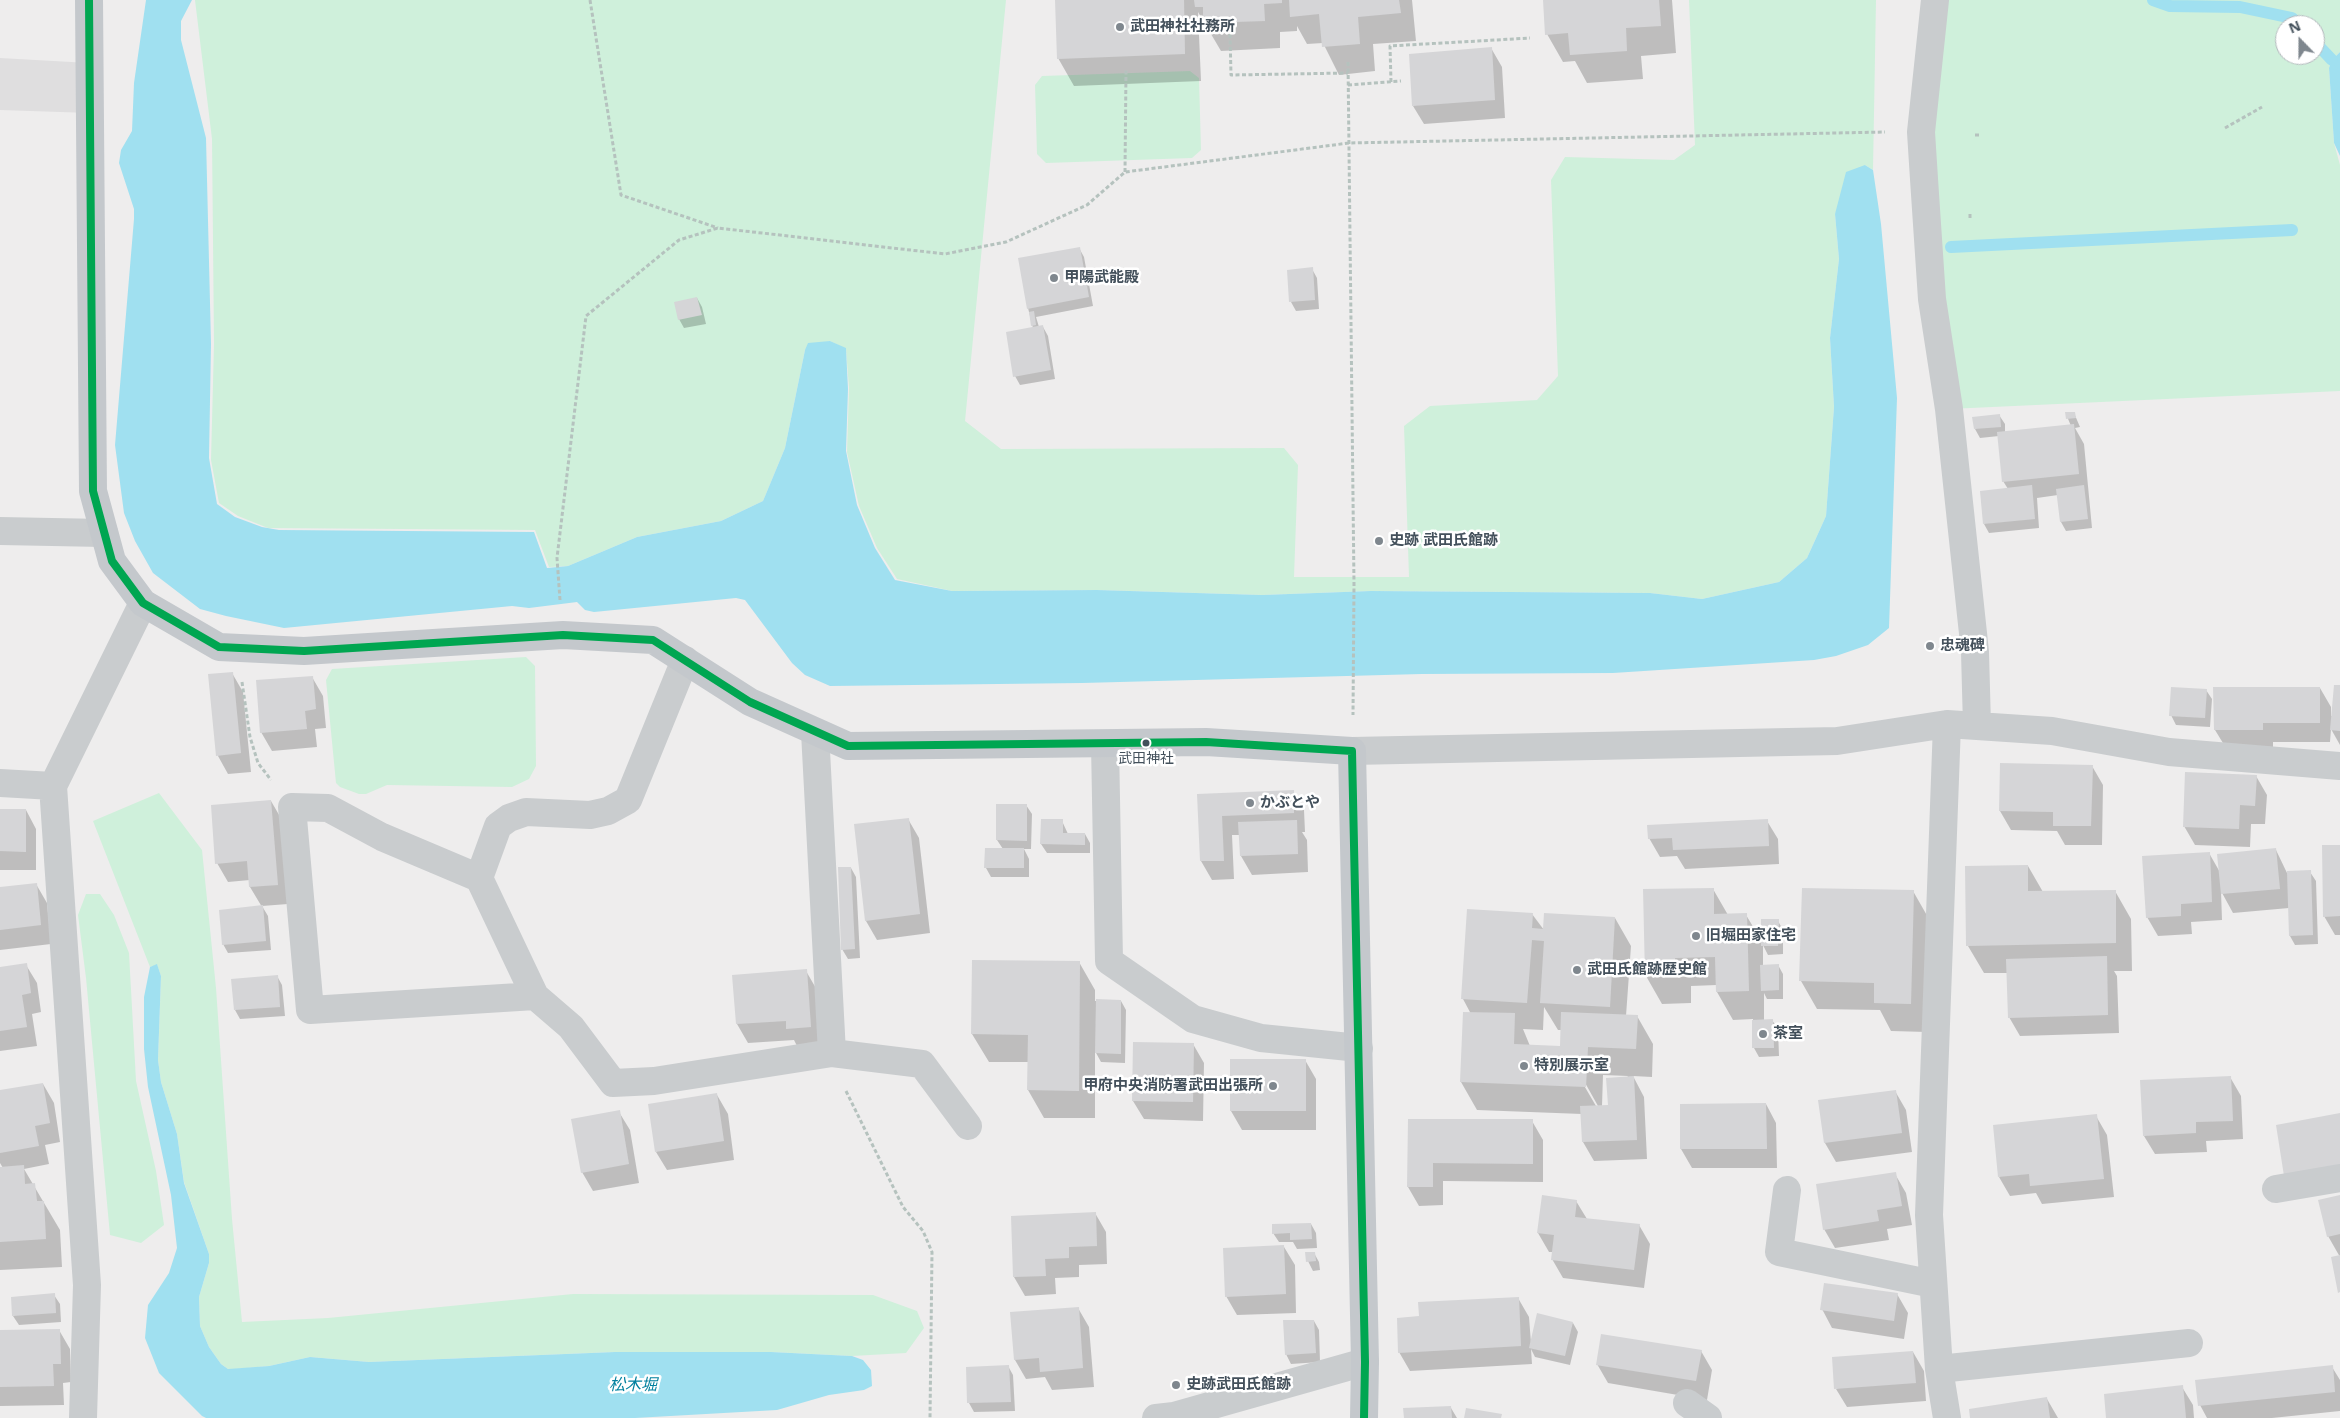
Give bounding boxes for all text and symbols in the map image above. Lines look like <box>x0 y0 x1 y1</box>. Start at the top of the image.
north arrow <box>2275 15 2325 65</box>
text: N <box>2286 16 2303 38</box>
place label: 武田神社社務所 <box>1130 18 1235 36</box>
marker: 武田神社社務所 <box>1114 21 1126 33</box>
place label: 甲陽武能殿 <box>1064 269 1139 287</box>
marker: 甲陽武能殿 <box>1048 272 1060 284</box>
place label: 史跡 武田氏館跡 <box>1389 532 1498 550</box>
marker: 史跡 武田氏館跡 <box>1373 535 1385 547</box>
place label: 忠魂碑 <box>1940 637 1985 655</box>
marker: 忠魂碑 <box>1924 640 1936 652</box>
marker: 武田神社 <box>1141 738 1151 748</box>
place label: 武田神社 <box>1118 751 1174 767</box>
place label: かぶとや <box>1260 794 1320 812</box>
marker: かぶとや <box>1244 797 1256 809</box>
place label: 旧堀田家住宅 <box>1706 927 1796 945</box>
marker: 旧堀田家住宅 <box>1690 930 1702 942</box>
place label: 武田氏館跡歴史館 <box>1587 961 1707 979</box>
marker: 武田氏館跡歴史館 <box>1571 964 1583 976</box>
place label: 茶室 <box>1773 1025 1803 1043</box>
marker: 茶室 <box>1757 1028 1769 1040</box>
place label: 特別展示室 <box>1534 1057 1609 1075</box>
marker: 特別展示室 <box>1518 1060 1530 1072</box>
place label: 甲府中央消防署武田出張所 <box>1083 1077 1263 1095</box>
marker: 甲府中央消防署武田出張所 <box>1267 1080 1279 1092</box>
water label: 松木堀 <box>609 1375 657 1395</box>
place label: 史跡武田氏館跡 <box>1186 1376 1291 1394</box>
marker: 史跡武田氏館跡 <box>1170 1379 1182 1391</box>

